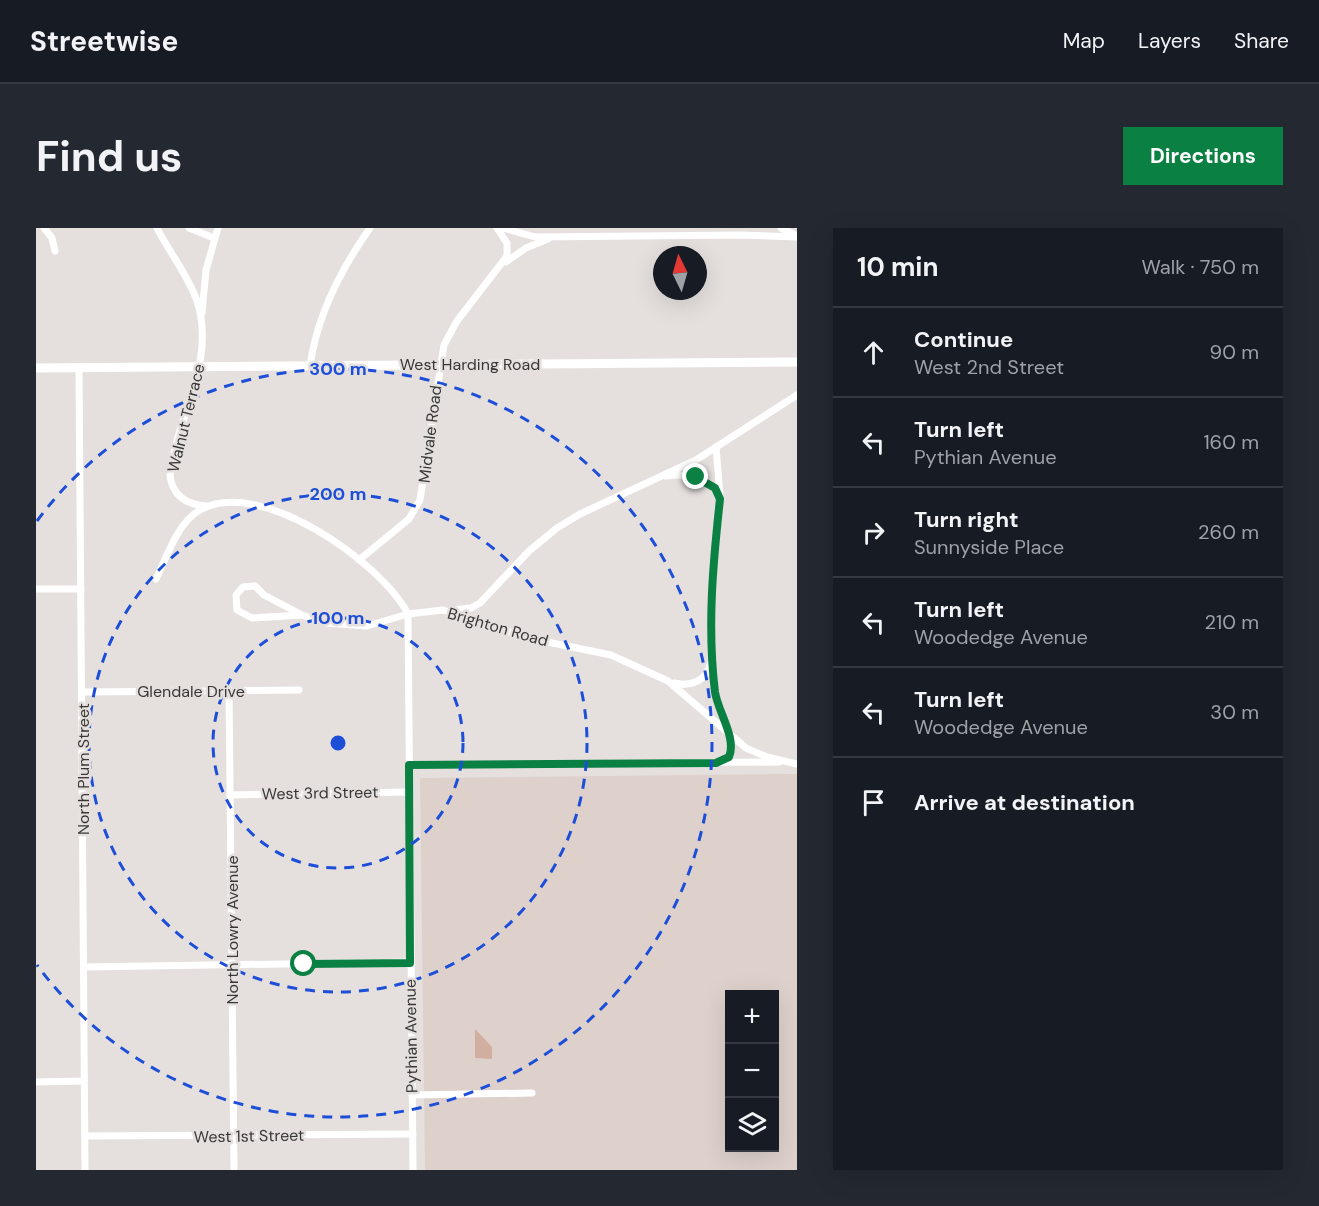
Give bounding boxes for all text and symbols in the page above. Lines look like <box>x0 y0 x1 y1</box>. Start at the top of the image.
text: Streetwise <box>30 23 178 60</box>
text: Map <box>1063 27 1105 55</box>
text: Layers <box>1138 27 1201 55</box>
text: Share <box>1234 27 1289 55</box>
button: Directions <box>1123 127 1283 185</box>
text: Find us <box>36 129 182 184</box>
north arrow <box>653 246 707 300</box>
text: 10 min <box>857 250 939 284</box>
text: Walk · 750 m <box>1141 254 1259 280</box>
text: Continue <box>914 325 1013 354</box>
icon: ahead <box>857 336 890 369</box>
text: 90 m <box>1210 339 1259 365</box>
street label: West Harding Road <box>400 354 540 375</box>
text: West 2nd Street <box>914 354 1064 380</box>
text: 300 m <box>309 357 367 381</box>
street label: Walnut Terrace <box>162 361 210 475</box>
street label: Midvale Road <box>414 384 446 484</box>
text: Turn left <box>914 415 1004 444</box>
icon: left <box>857 426 890 459</box>
text: 160 m <box>1203 429 1259 455</box>
text: Pythian Avenue <box>914 444 1057 470</box>
route end <box>682 463 708 489</box>
text: 200 m <box>310 482 366 506</box>
text: Turn right <box>914 505 1019 534</box>
icon: right <box>857 516 890 549</box>
text: 260 m <box>1198 519 1259 545</box>
text: Sunnyside Place <box>914 534 1064 560</box>
text: Turn left <box>914 595 1004 624</box>
street label: Brighton Road <box>445 603 551 651</box>
text: 100 m <box>311 606 365 630</box>
icon: left <box>857 606 890 639</box>
text: 210 m <box>1204 609 1259 635</box>
text: Woodedge Avenue <box>914 624 1088 650</box>
street label: Glendale Drive <box>137 681 245 702</box>
text: Turn left <box>914 685 1004 714</box>
icon: left <box>857 696 890 729</box>
text: 30 m <box>1210 699 1259 725</box>
street label: North Plum Street <box>73 703 94 835</box>
text: Woodedge Avenue <box>914 714 1088 740</box>
centre of rings <box>328 733 348 753</box>
street label: West 3rd Street <box>261 781 379 805</box>
icon: arrive <box>857 786 890 819</box>
text: Arrive at destination <box>914 788 1135 817</box>
street label: North Lowry Avenue <box>222 855 243 1005</box>
route start <box>290 950 316 976</box>
street label: Pythian Avenue <box>400 979 422 1093</box>
map controls <box>725 990 779 1152</box>
button: + <box>725 990 779 1044</box>
button: − <box>725 1044 779 1098</box>
button: layers <box>725 1098 779 1152</box>
street label: West 1st Street <box>194 1125 304 1147</box>

